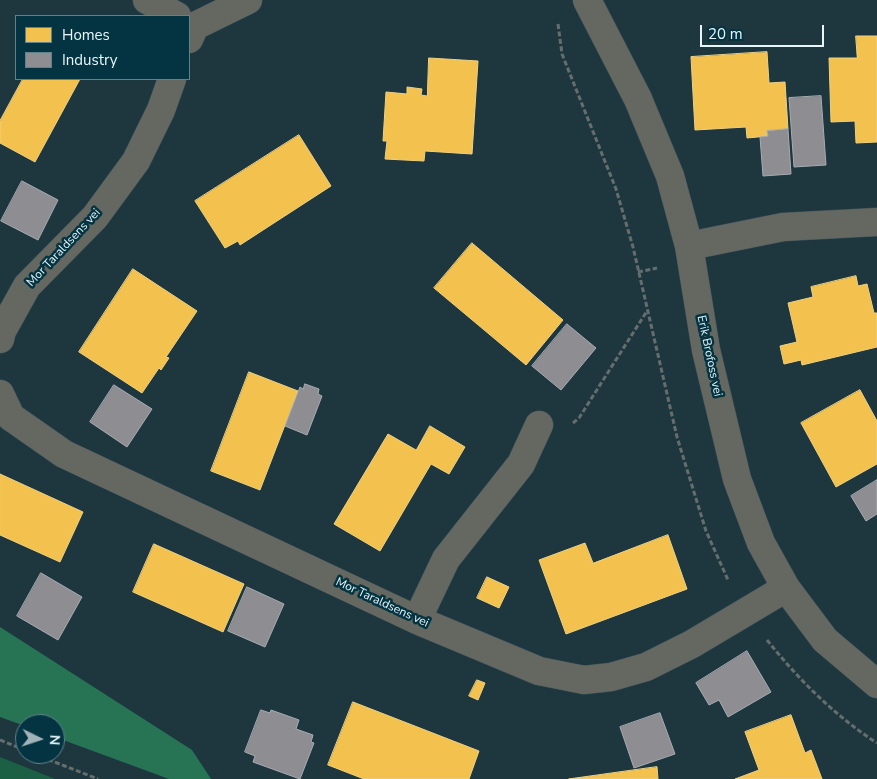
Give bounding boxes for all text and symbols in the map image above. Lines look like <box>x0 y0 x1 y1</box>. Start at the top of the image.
legend <box>15 15 190 80</box>
scale bar <box>702 15 826 47</box>
text: 20 m <box>708 24 743 44</box>
text: Homes <box>62 25 110 45</box>
text: Industry <box>62 50 117 70</box>
street label: Mor Taraldsens vei <box>24 206 104 290</box>
street label: Erik Brofoss vei <box>693 314 725 398</box>
street label: Mor Taraldsens vei <box>333 575 431 631</box>
north arrow <box>15 714 65 764</box>
text: N <box>45 734 64 746</box>

